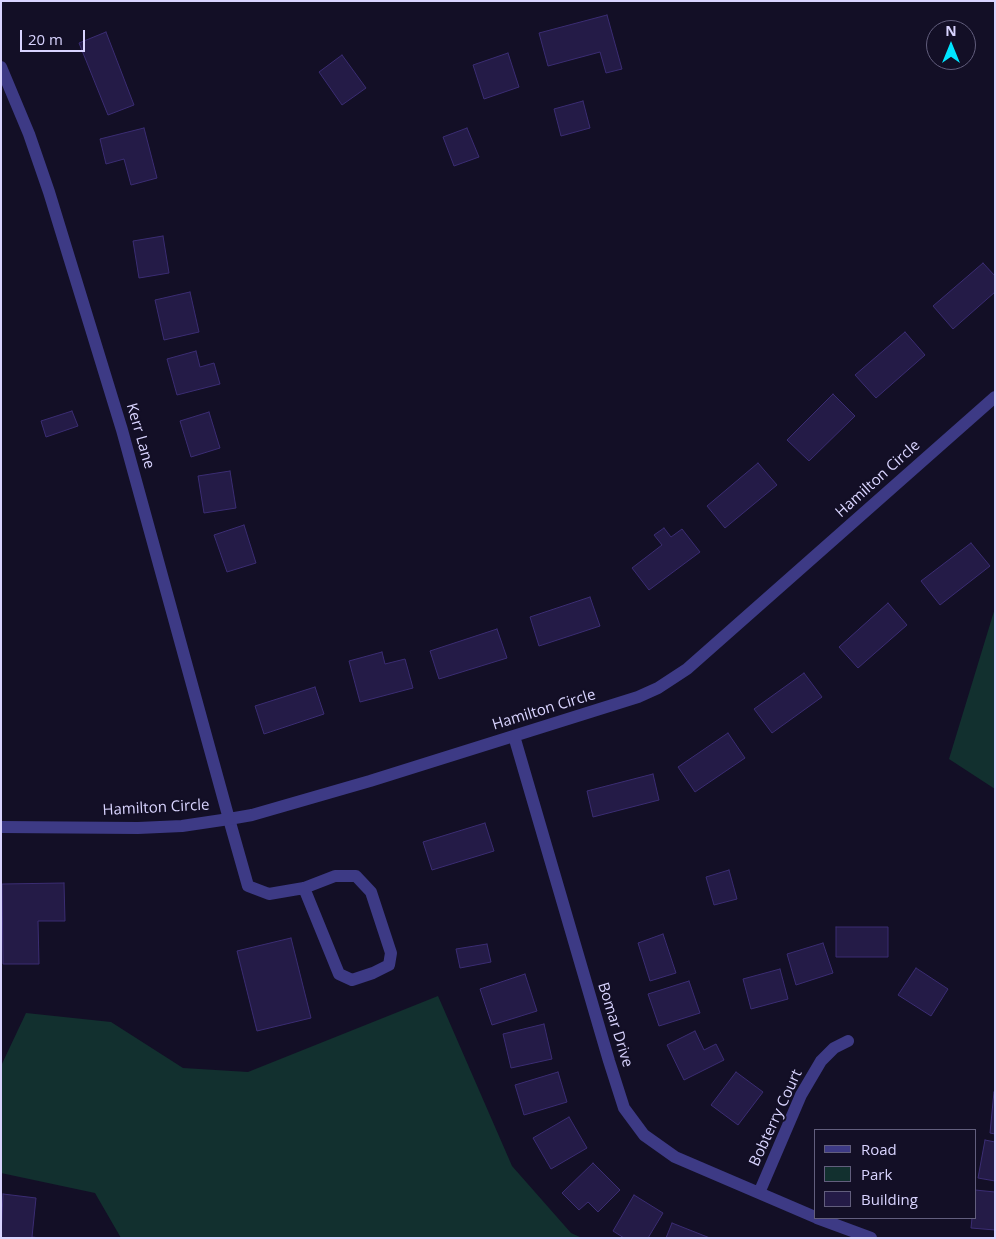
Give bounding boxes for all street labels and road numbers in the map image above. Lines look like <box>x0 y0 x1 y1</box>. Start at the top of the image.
street label: Kerr Lane <box>122 401 158 471</box>
street label: Hamilton Circle <box>832 436 924 522</box>
street label: Hamilton Circle <box>490 686 598 734</box>
street label: Hamilton Circle <box>102 796 210 820</box>
street label: Bomar Drive <box>594 980 636 1070</box>
street label: Bobterry Court <box>746 1067 806 1169</box>

